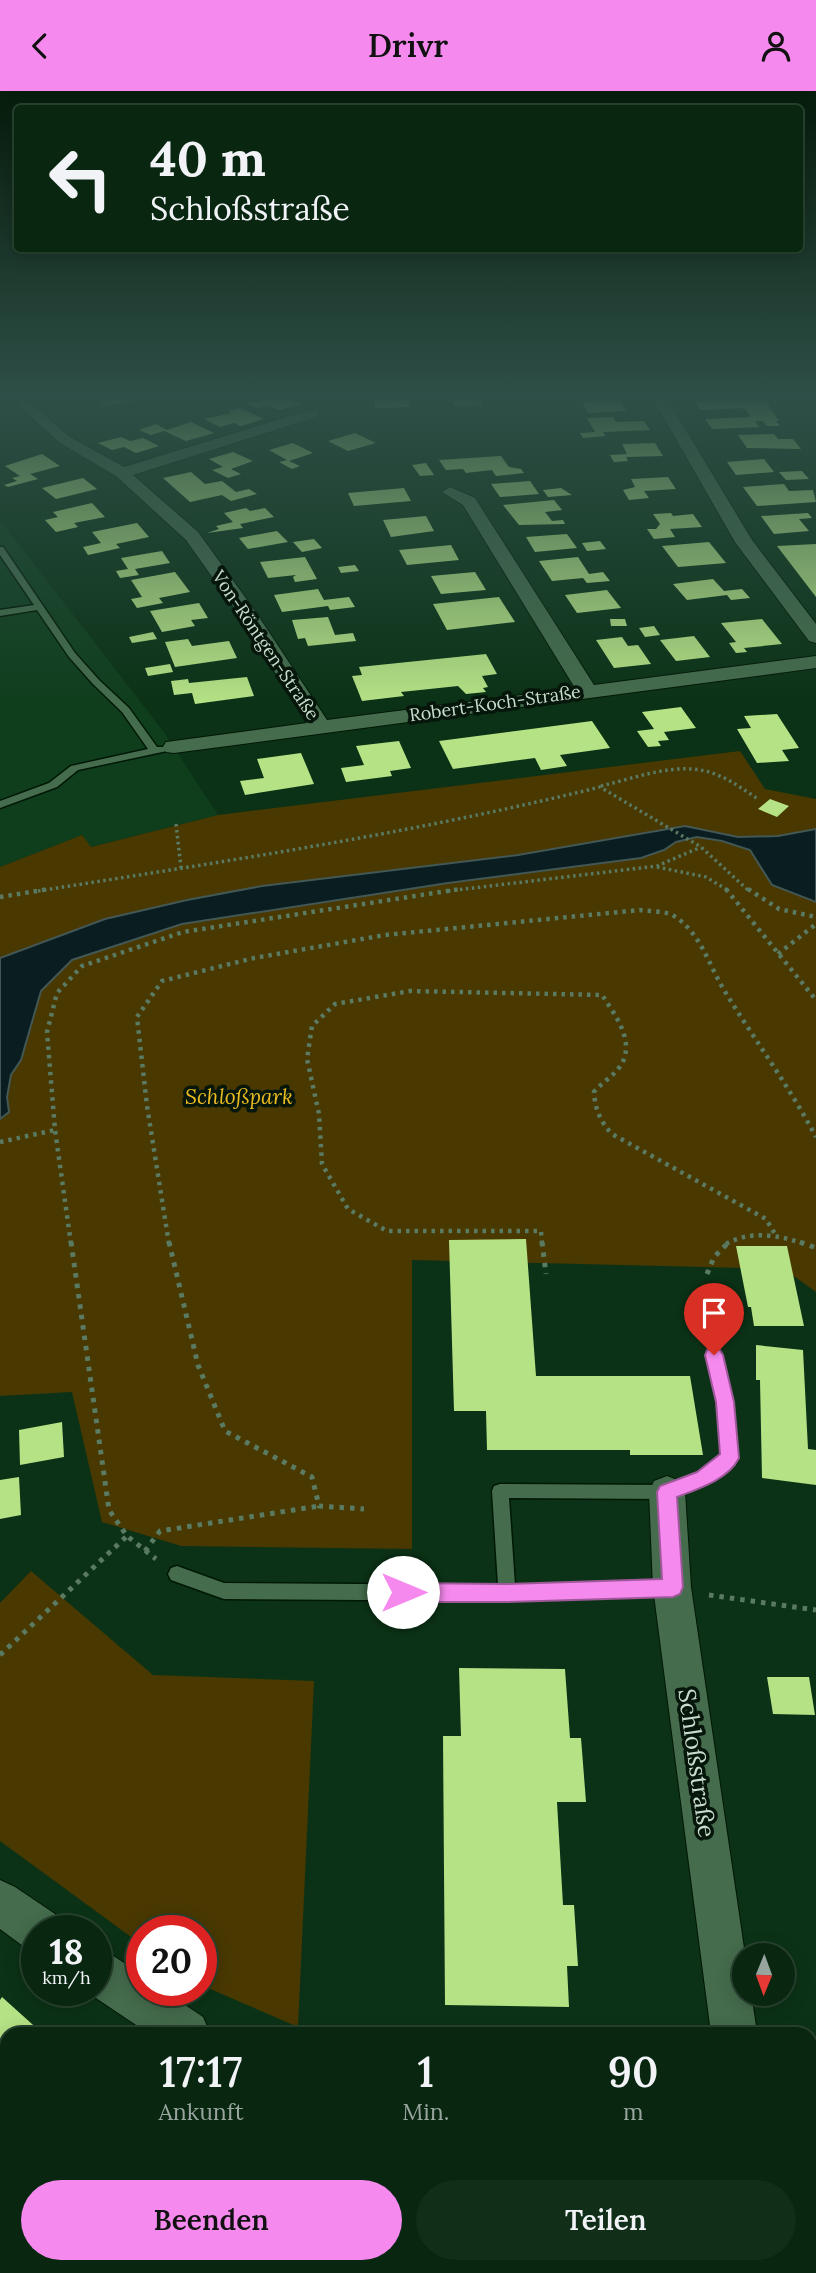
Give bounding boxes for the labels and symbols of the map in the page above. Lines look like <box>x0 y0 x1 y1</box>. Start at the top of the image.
street label: Von-Röntgen-Straße <box>207 565 325 724</box>
street label: Robert-Koch-Straße <box>408 680 582 726</box>
park label: Schloßpark <box>185 1083 293 1110</box>
pin <box>684 1283 744 1355</box>
position arrow <box>366 1555 440 1629</box>
street label: Schloßstraße <box>671 1687 723 1839</box>
speed limit sign: 20 <box>126 1915 217 2006</box>
north arrow <box>732 1943 794 2005</box>

